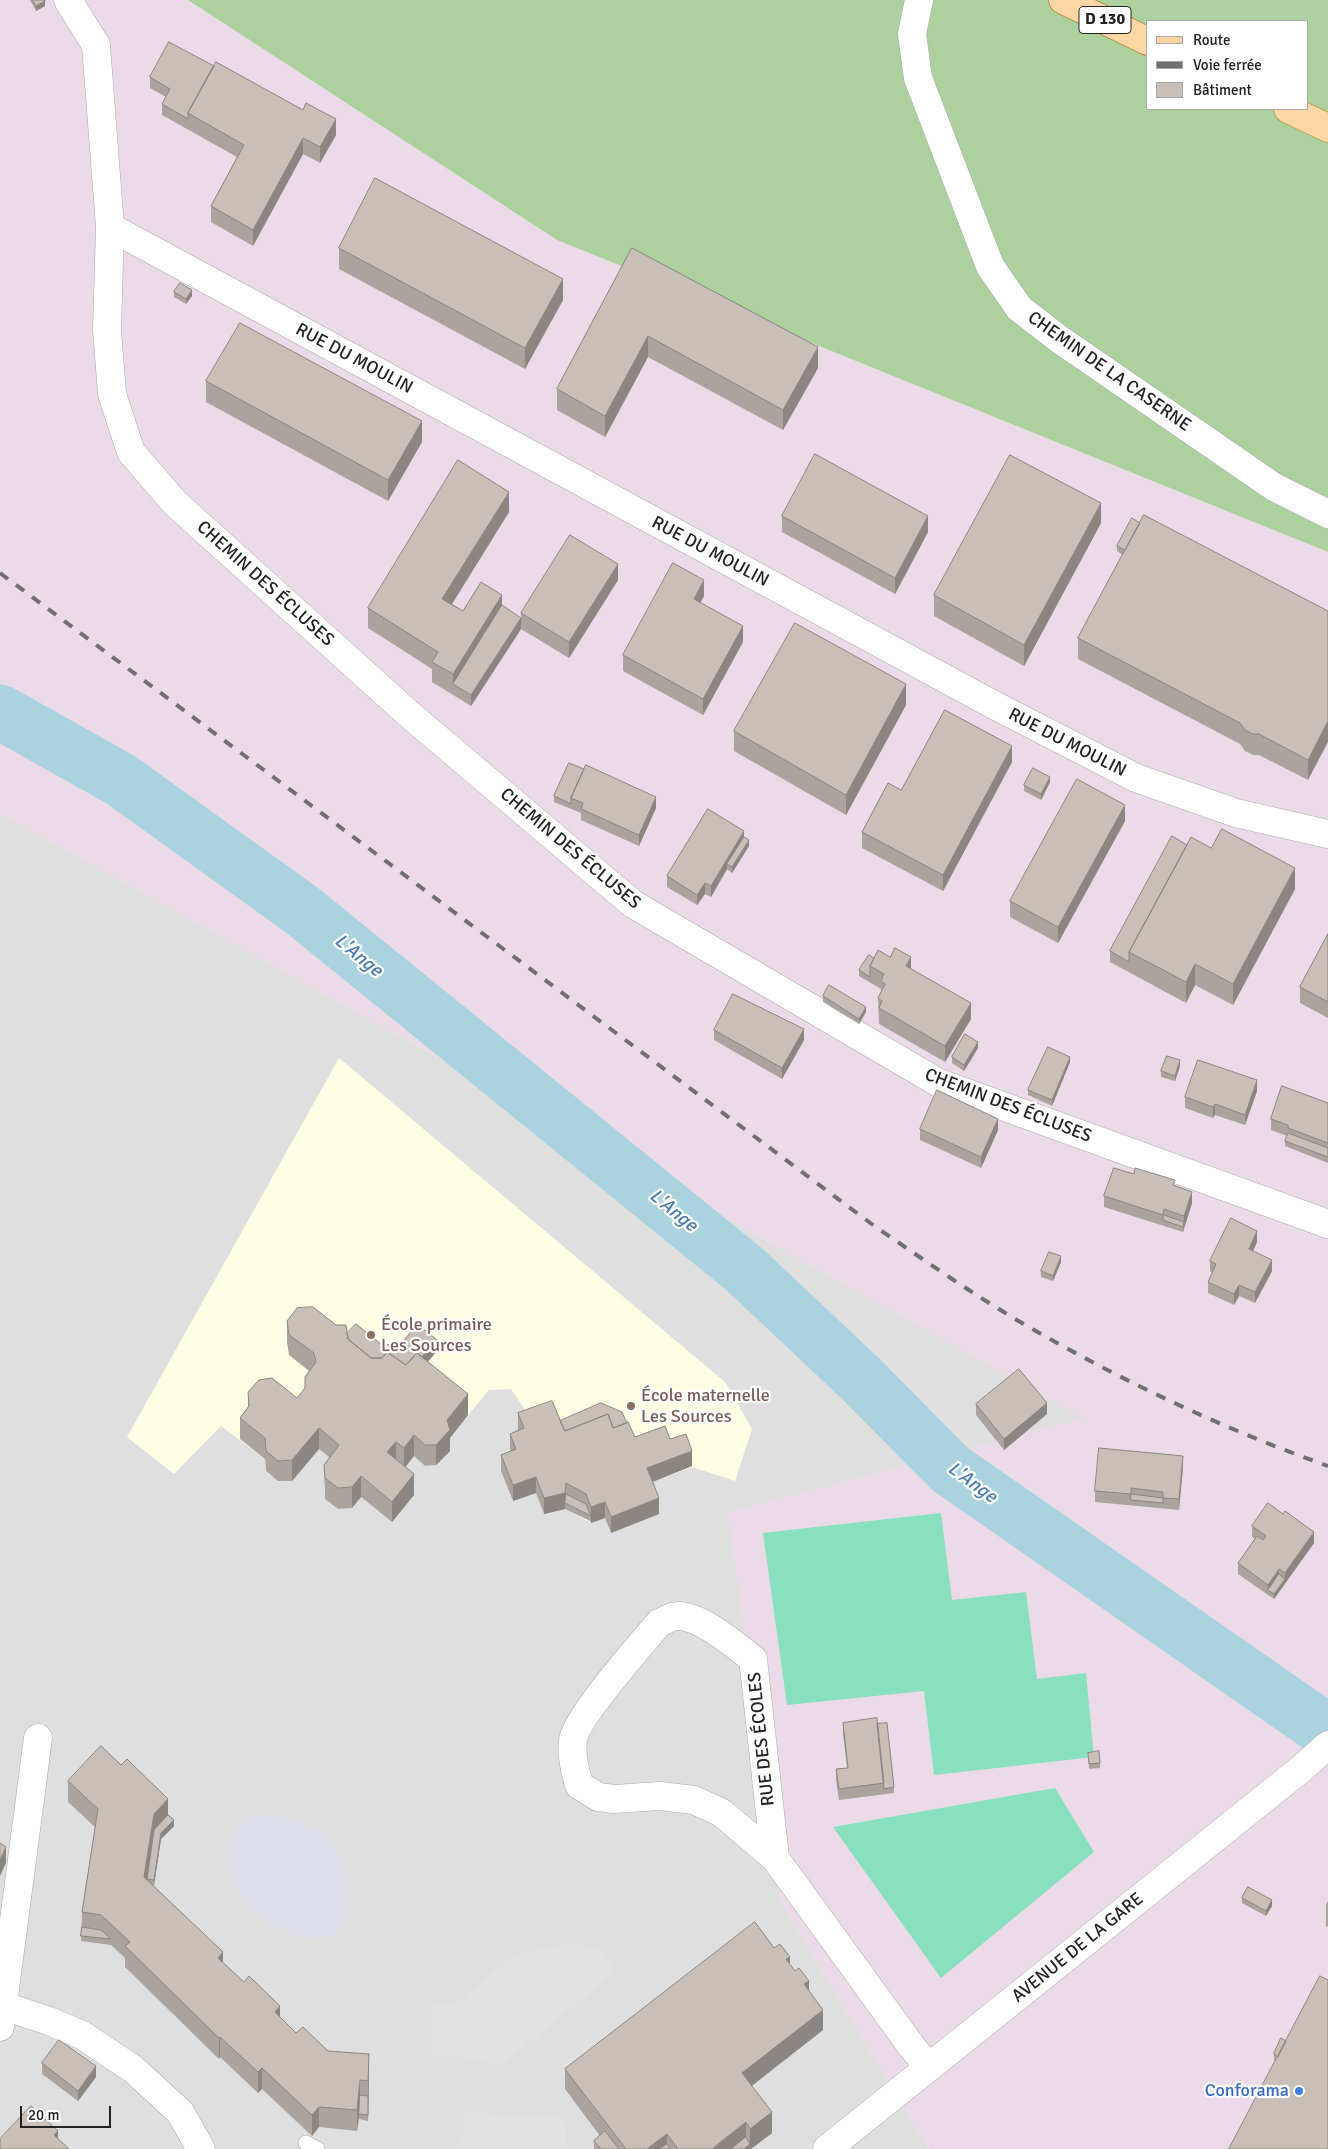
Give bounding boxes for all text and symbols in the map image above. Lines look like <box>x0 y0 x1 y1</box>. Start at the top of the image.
road number: D 130 <box>1079 6 1131 34</box>
legend <box>1146 20 1308 110</box>
text: Route <box>1193 31 1230 49</box>
text: Voie ferrée <box>1193 56 1262 74</box>
text: Bâtiment <box>1193 81 1252 99</box>
street label: CHEMIN DE LA CASERNE <box>1023 307 1195 437</box>
street label: RUE DU MOULIN <box>292 319 416 399</box>
street label: RUE DU MOULIN <box>648 512 772 592</box>
street label: CHEMIN DES ÉCLUSES <box>192 517 338 651</box>
street label: RUE DU MOULIN <box>1004 704 1130 782</box>
street label: CHEMIN DES ÉCLUSES <box>495 784 645 914</box>
water label: L'Ange <box>329 930 387 982</box>
street label: CHEMIN DES ÉCLUSES <box>921 1064 1095 1148</box>
water label: L'Ange <box>644 1185 702 1237</box>
place label: École primaire Les Sources <box>381 1314 492 1356</box>
marker: École primaire Les Sources <box>365 1329 377 1341</box>
place label: École maternelle Les Sources <box>641 1385 770 1428</box>
marker: École maternelle Les Sources <box>625 1400 637 1412</box>
water label: L'Ange <box>943 1458 1001 1508</box>
street label: RUE DES ÉCOLES <box>744 1671 780 1807</box>
street label: AVENUE DE LA GARE <box>1008 1888 1148 2008</box>
place label: Conforama <box>1205 2080 1289 2102</box>
marker: Conforama <box>1293 2085 1305 2097</box>
scale bar <box>22 2096 114 2128</box>
text: 20 m <box>28 2106 59 2124</box>

